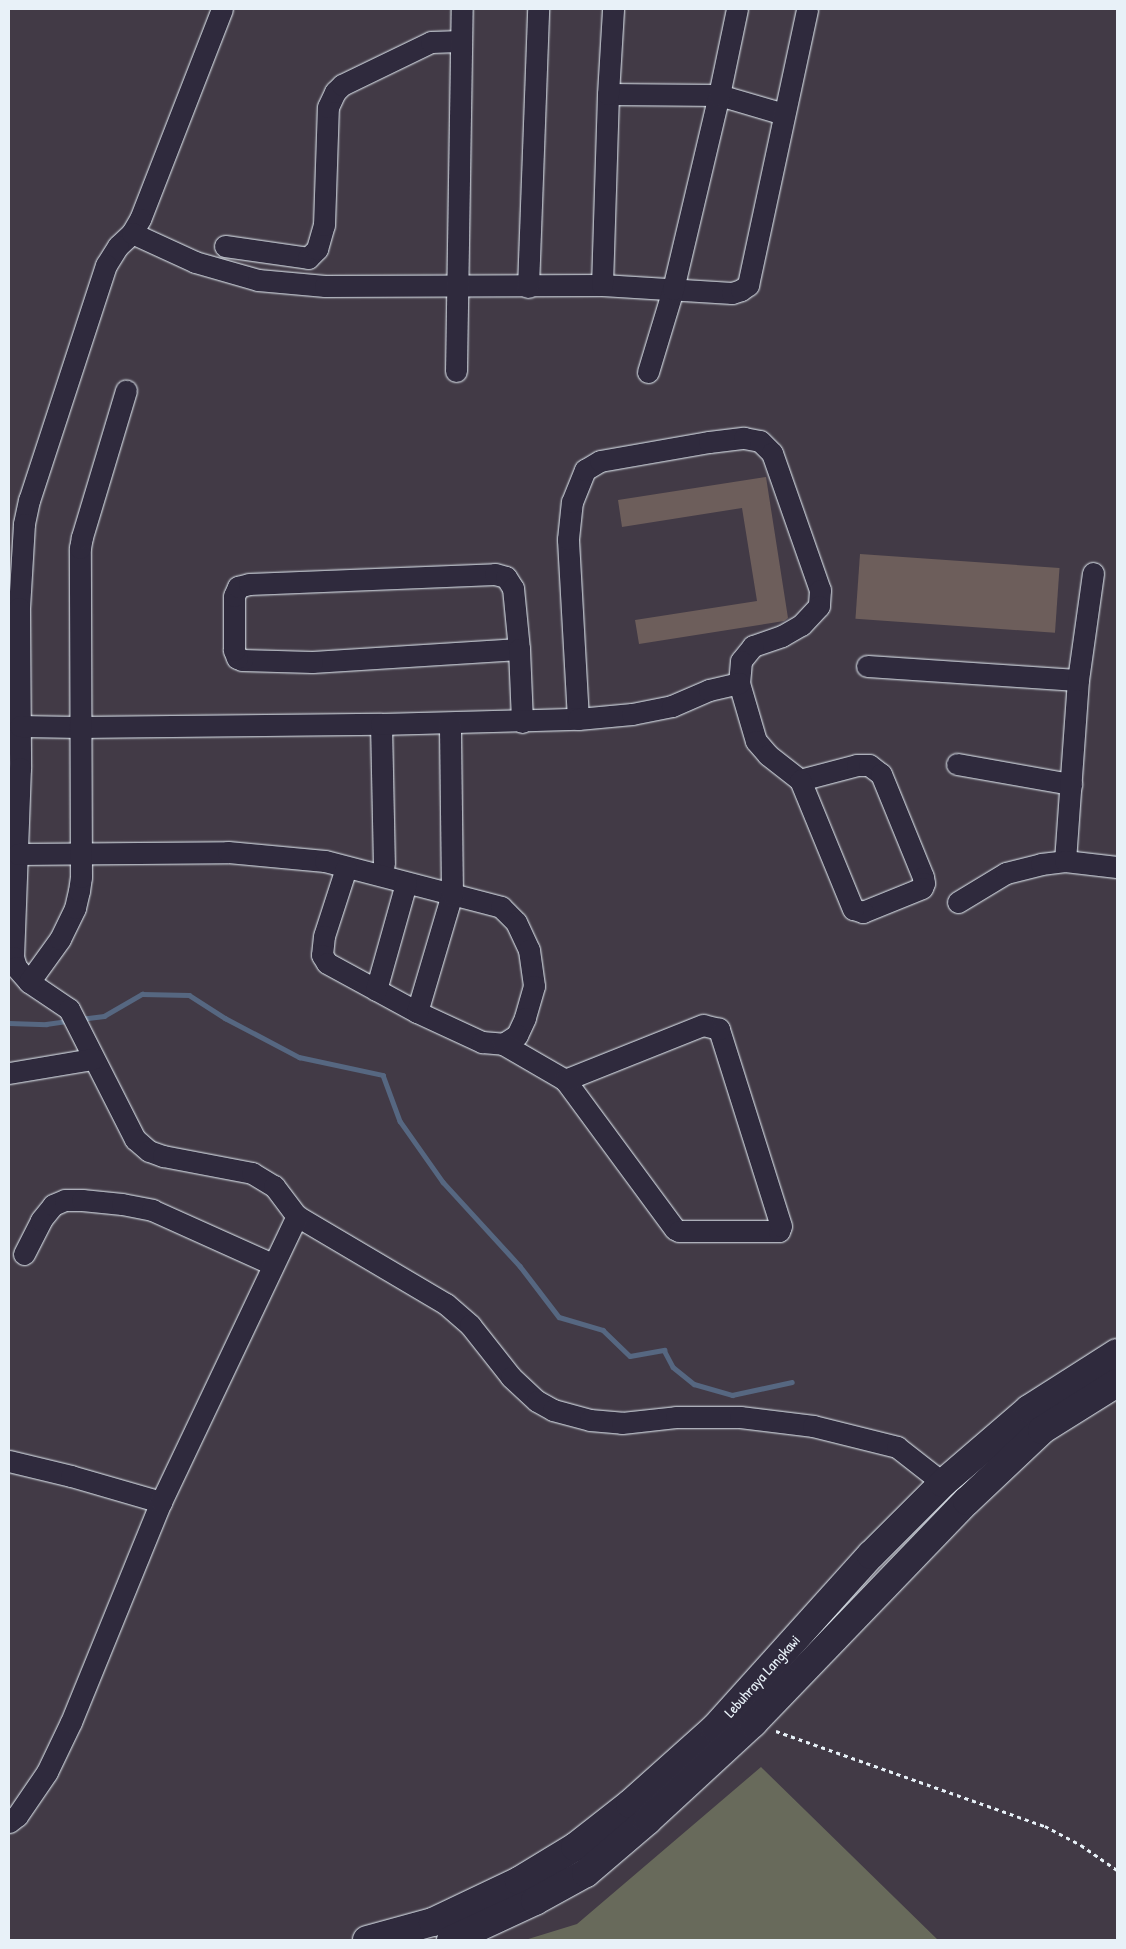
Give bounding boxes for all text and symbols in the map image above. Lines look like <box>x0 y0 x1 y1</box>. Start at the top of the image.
street label: Lebuhraya Langkawi <box>720 1631 804 1721</box>

